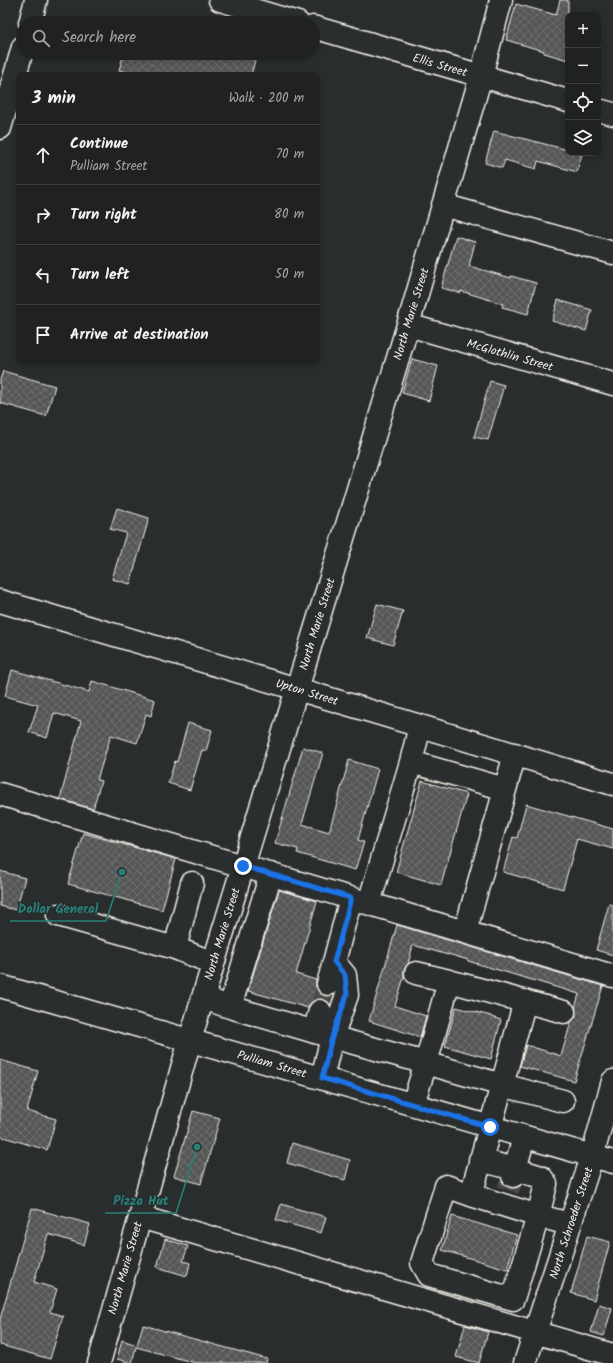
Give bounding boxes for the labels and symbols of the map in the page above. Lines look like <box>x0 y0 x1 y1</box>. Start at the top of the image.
street label: Ellis Street <box>410 49 470 82</box>
street label: North Marie Street <box>388 265 435 363</box>
street label: McGlothlin Street <box>464 334 556 377</box>
street label: North Marie Street <box>294 575 341 673</box>
street label: Upton Street <box>273 674 341 711</box>
route end <box>234 857 252 875</box>
street label: North Marie Street <box>199 885 246 983</box>
callout: Dollar General <box>10 896 106 921</box>
text: Dollar General <box>18 899 99 920</box>
street label: Pulliam Street <box>235 1046 309 1084</box>
route start <box>481 1118 499 1136</box>
street label: North Schroeder Street <box>544 1164 599 1282</box>
callout: Pizza Hut <box>105 1188 176 1213</box>
text: Pizza Hut <box>113 1191 169 1212</box>
street label: North Marie Street <box>103 1219 148 1317</box>

